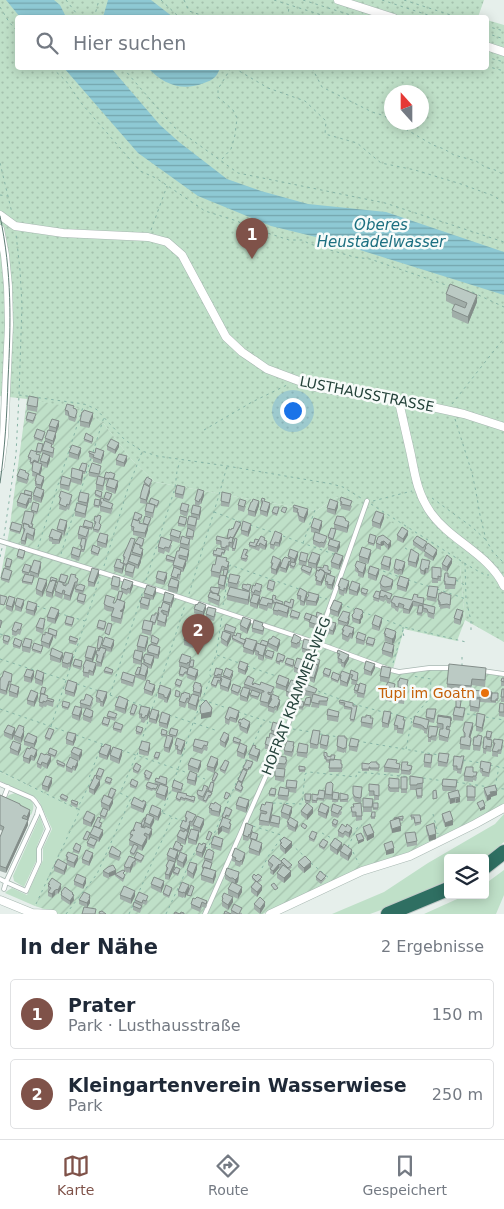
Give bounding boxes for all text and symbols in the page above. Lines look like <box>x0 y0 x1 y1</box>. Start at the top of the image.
search box <box>15 15 489 70</box>
icon: search <box>33 29 61 57</box>
text: Hier suchen <box>73 32 186 54</box>
north arrow <box>384 85 429 130</box>
water label: Oberes Heustadelwasser <box>317 216 446 251</box>
pin: 1 <box>236 218 268 259</box>
street label: LUSTHAUSSTRASSE <box>298 373 436 415</box>
your location <box>280 398 306 424</box>
pin: 2 <box>182 614 214 655</box>
street label: HOFRAT KRAMMER-WEG <box>258 615 334 777</box>
place label: Tupi im Goatn <box>377 685 475 701</box>
marker: Tupi im Goatn <box>479 687 491 699</box>
map controls <box>444 854 489 899</box>
button: layers <box>444 854 489 899</box>
text: In der Nähe <box>20 935 158 959</box>
text: 2 Ergebnisse <box>381 937 484 956</box>
text: Prater <box>68 994 135 1016</box>
text: 1 <box>31 1005 43 1024</box>
text: 150 m <box>432 1005 483 1024</box>
text: Park · Lusthausstraße <box>68 1016 241 1035</box>
text: Kleingartenverein Wasserwiese <box>68 1074 407 1096</box>
text: 2 <box>31 1085 43 1104</box>
text: 250 m <box>432 1085 483 1104</box>
text: Park <box>68 1096 103 1115</box>
tab: Karte <box>57 1152 94 1198</box>
tab: Route <box>208 1152 249 1198</box>
tab: Gespeichert <box>363 1152 447 1198</box>

